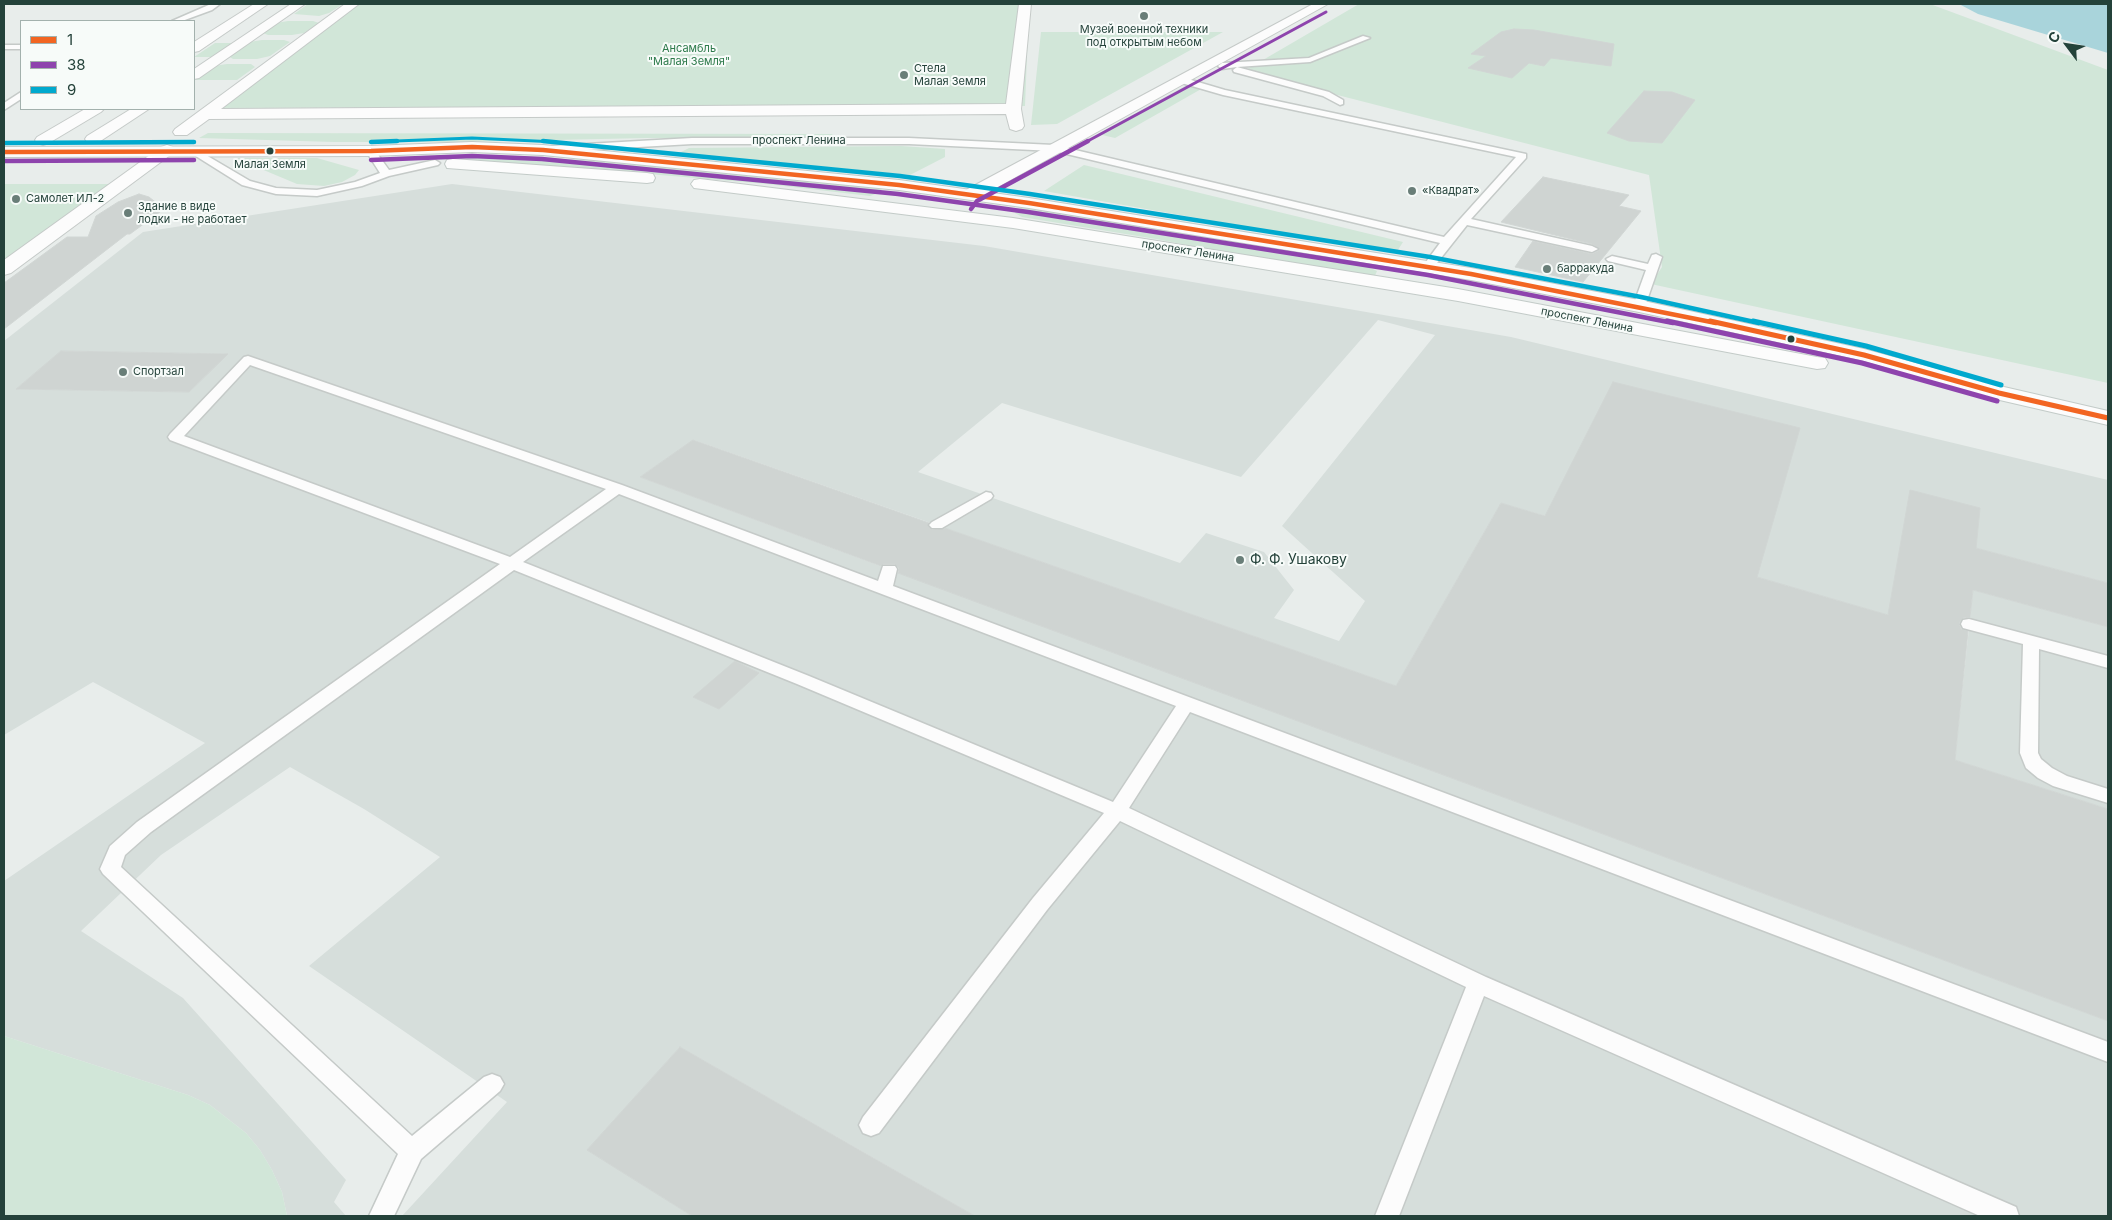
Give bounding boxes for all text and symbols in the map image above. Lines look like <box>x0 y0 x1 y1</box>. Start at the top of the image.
marker: Музей военной техники под открытым небом <box>1138 10 1150 22</box>
legend <box>20 20 195 110</box>
north arrow <box>2042 20 2092 70</box>
place label: Музей военной техники под открытым небом <box>1080 23 1208 49</box>
text: С <box>2044 28 2064 46</box>
text: 1 <box>67 30 73 49</box>
park label: Ансамбль "Малая Земля" <box>648 42 730 68</box>
text: 38 <box>67 55 86 74</box>
place label: Стела Малая Земля <box>914 62 986 88</box>
marker: Стела Малая Земля <box>898 69 910 81</box>
text: 9 <box>67 80 76 99</box>
street label: проспект Ленина <box>752 134 846 148</box>
marker: Малая Земля <box>265 146 275 156</box>
place label: Малая Земля <box>234 158 306 172</box>
place label: «Квадрат» <box>1422 184 1480 198</box>
marker: «Квадрат» <box>1406 185 1418 197</box>
place label: Самолет ИЛ-2 <box>26 192 104 206</box>
marker: Самолет ИЛ-2 <box>10 193 22 205</box>
place label: Здание в виде лодки - не работает <box>138 200 247 226</box>
marker: Здание в виде лодки - не работает <box>122 207 134 219</box>
street label: проспект Ленина <box>1141 237 1235 265</box>
place label: барракуда <box>1557 262 1614 276</box>
marker: барракуда <box>1541 263 1553 275</box>
street label: проспект Ленина <box>1540 305 1634 335</box>
unlabelled marker <box>1786 334 1796 344</box>
place label: Спортзал <box>133 365 184 379</box>
marker: Спортзал <box>117 366 129 378</box>
place label: Ф. Ф. Ушакову <box>1250 552 1347 568</box>
marker: Ф. Ф. Ушакову <box>1234 554 1246 566</box>

